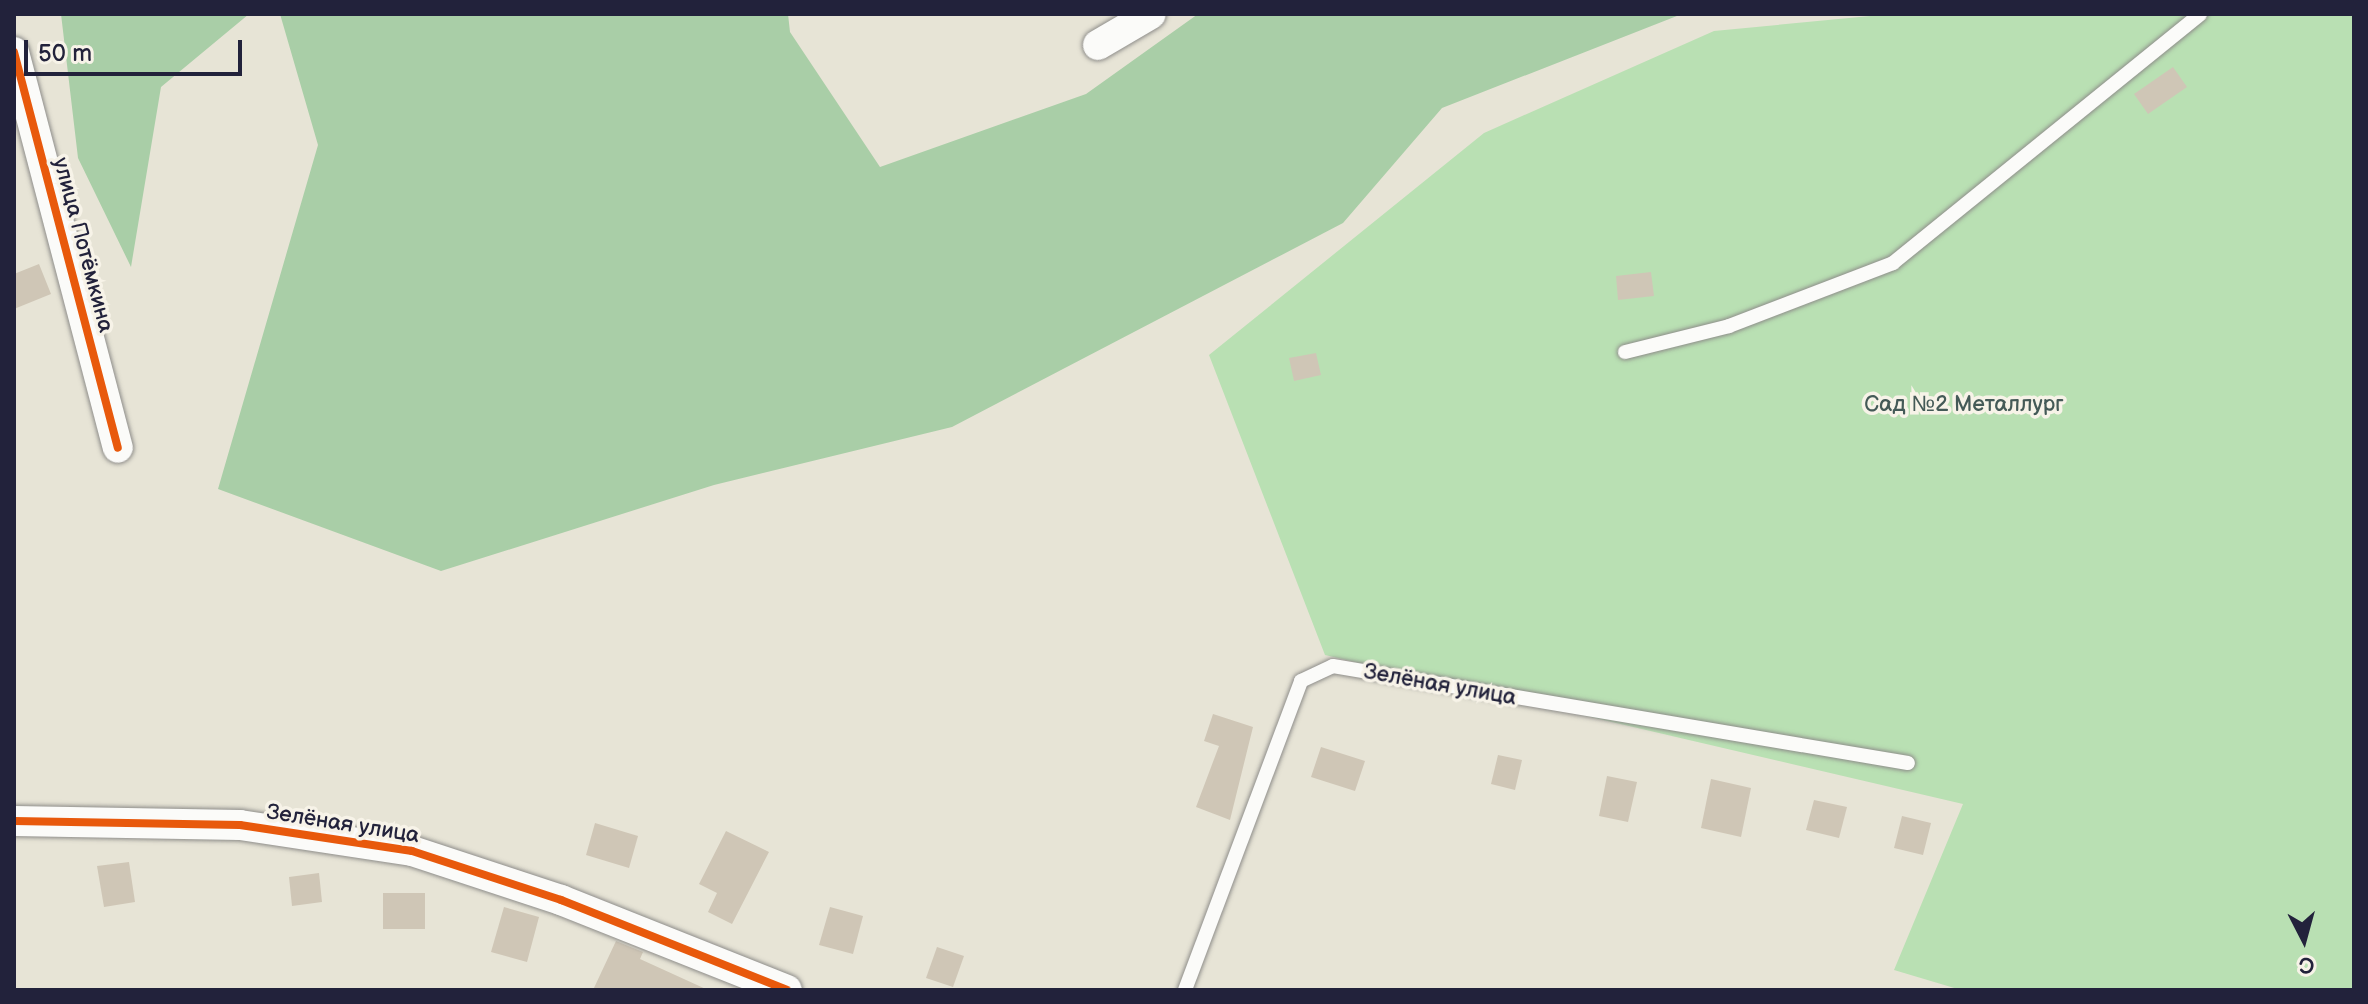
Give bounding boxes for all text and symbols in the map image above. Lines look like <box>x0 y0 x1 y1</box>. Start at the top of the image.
scale bar <box>28 24 246 74</box>
text: 50 m <box>38 39 92 68</box>
street label: улица Потёмкина <box>47 155 119 335</box>
park label: Сад №2 Металлург <box>1864 392 2064 418</box>
street label: Зелёная улица <box>1362 659 1518 711</box>
street label: Зелёная улица <box>265 799 421 849</box>
north arrow <box>2264 900 2344 980</box>
text: С <box>2298 950 2316 979</box>

